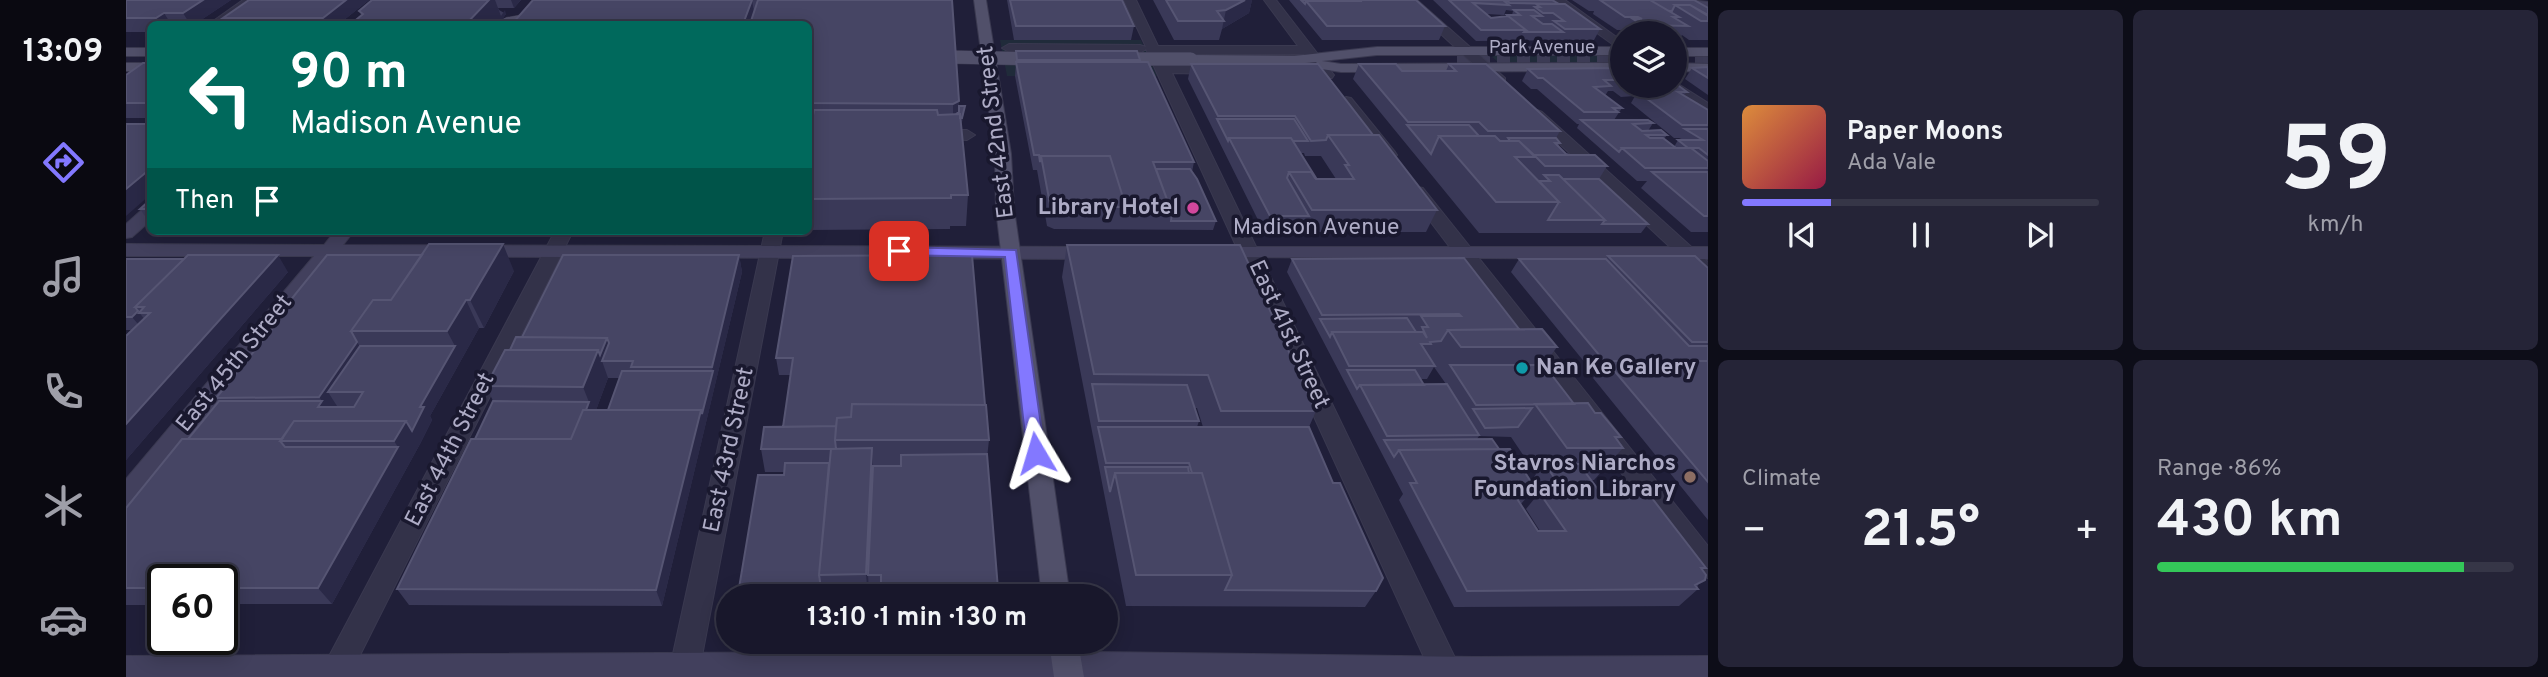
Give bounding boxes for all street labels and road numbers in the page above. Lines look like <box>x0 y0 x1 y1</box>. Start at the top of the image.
street label: Park Avenue <box>1489 36 1595 60</box>
street label: East 42nd Street <box>972 44 1022 220</box>
street label: Madison Avenue <box>1233 214 1399 243</box>
street label: East 41st Street <box>1241 256 1335 414</box>
street label: East 45th Street <box>171 289 299 439</box>
street label: East 43rd Street <box>698 365 762 535</box>
street label: East 44th Street <box>400 368 502 532</box>

